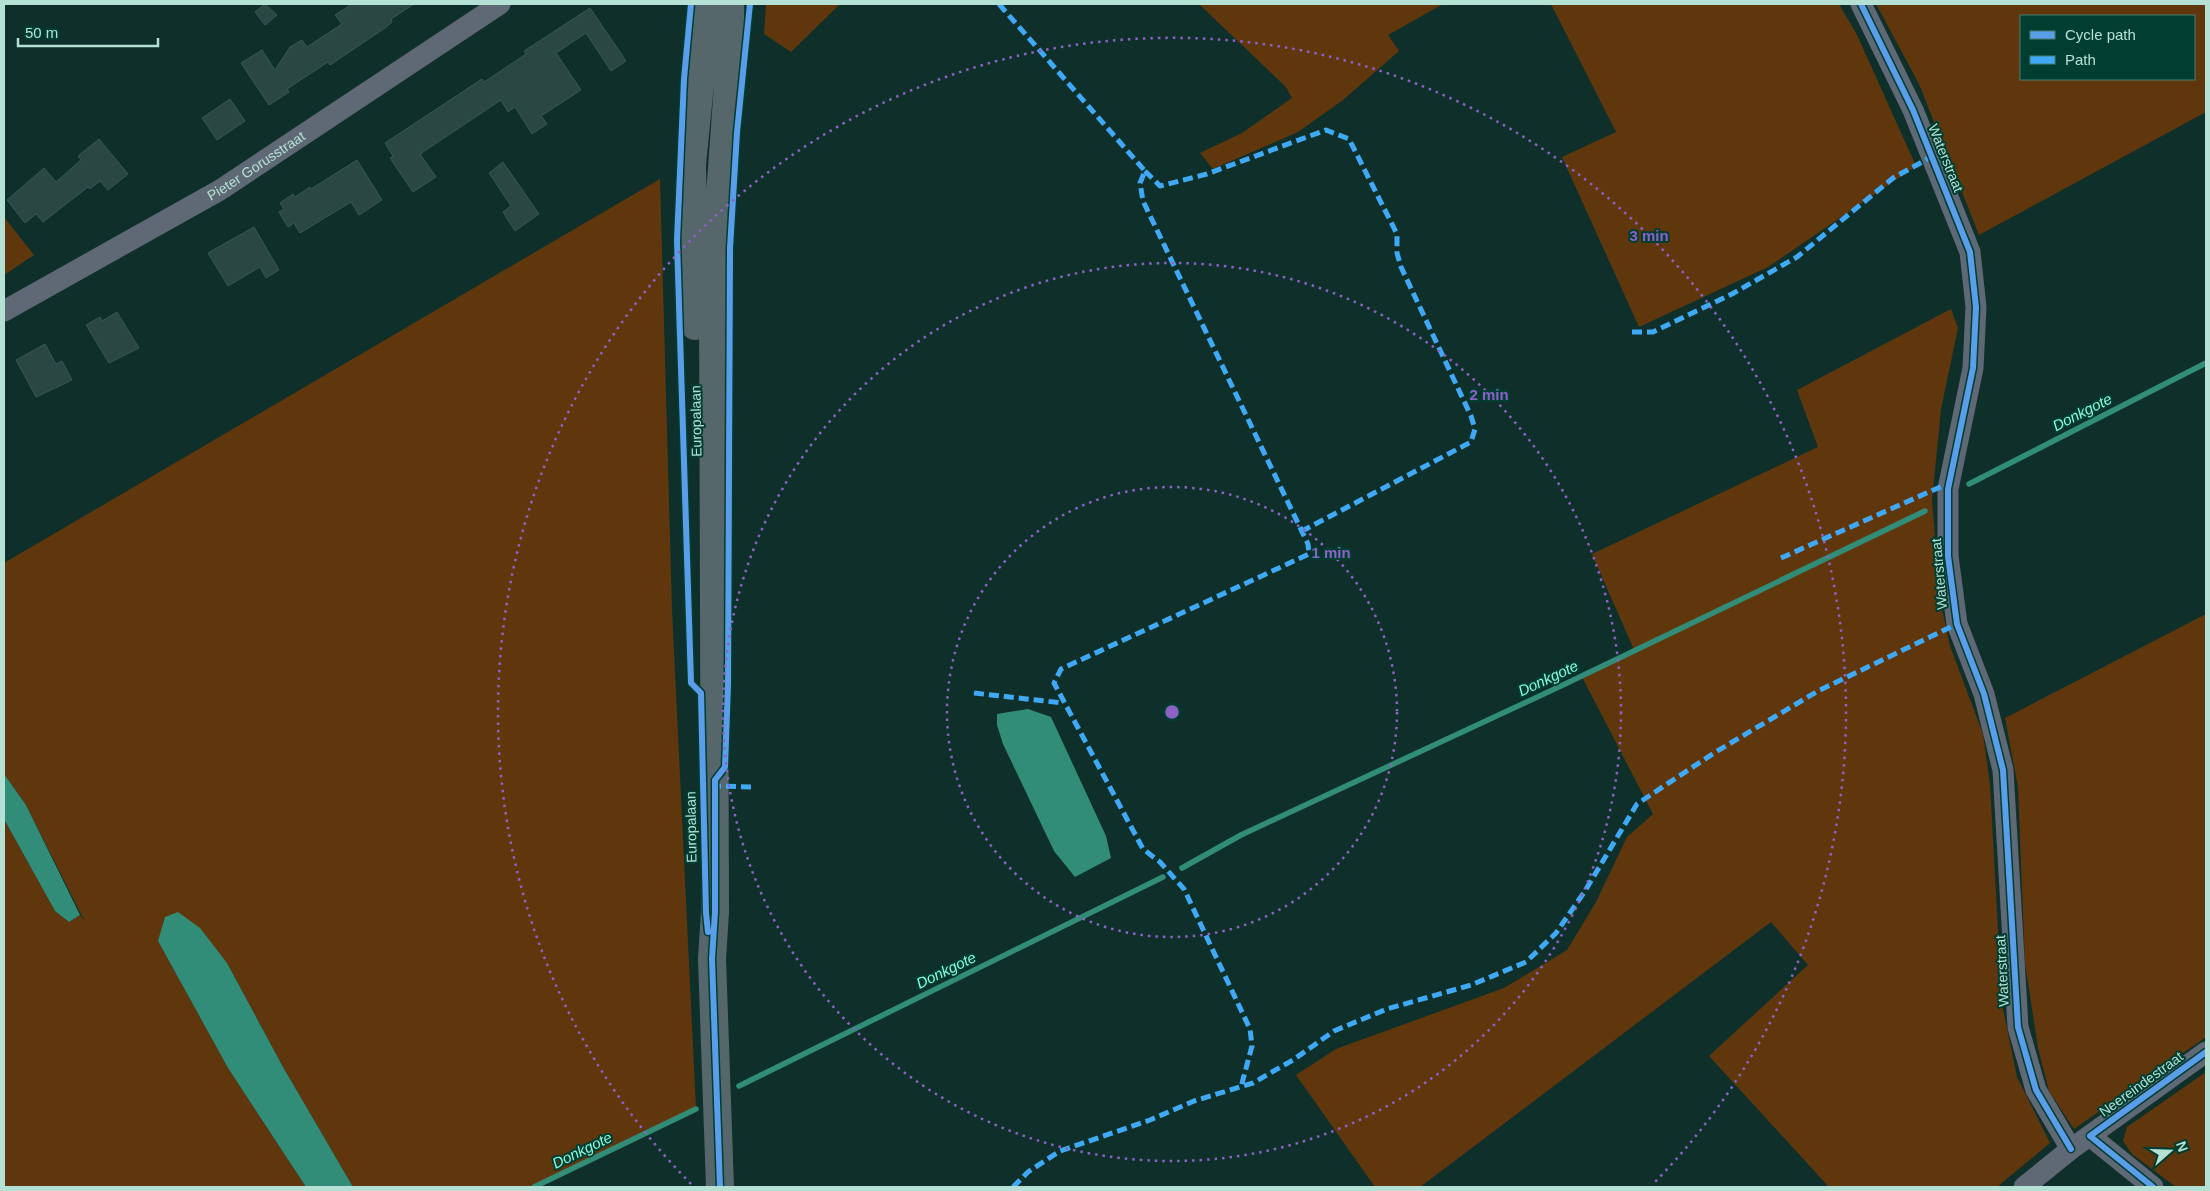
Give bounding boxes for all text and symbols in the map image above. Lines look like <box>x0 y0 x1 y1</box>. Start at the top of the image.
scale bar <box>18 15 158 47</box>
legend <box>2020 15 2195 80</box>
text: 50 m <box>25 24 58 41</box>
text: Cycle path <box>2065 26 2136 43</box>
text: Path <box>2065 51 2096 68</box>
street label: Waterstraat <box>1925 122 1967 194</box>
street label: Pieter Gorusstraat <box>204 128 308 204</box>
text: 3 min <box>1629 227 1669 244</box>
street label: Europalaan <box>687 385 705 457</box>
text: 2 min <box>1469 386 1509 403</box>
water label: Donkgote <box>2050 390 2114 434</box>
street label: Waterstraat <box>1928 537 1950 610</box>
text: 1 min <box>1311 544 1351 561</box>
water label: Donkgote <box>1515 657 1581 699</box>
centre of rings <box>1163 703 1181 721</box>
street label: Europalaan <box>682 791 700 863</box>
street label: Waterstraat <box>1992 935 2012 1007</box>
water label: Donkgote <box>913 948 979 992</box>
street label: Neereindestraat <box>2096 1048 2186 1120</box>
north arrow <box>2145 1126 2195 1176</box>
water label: Donkgote <box>549 1128 615 1172</box>
text: N <box>2173 1139 2191 1154</box>

